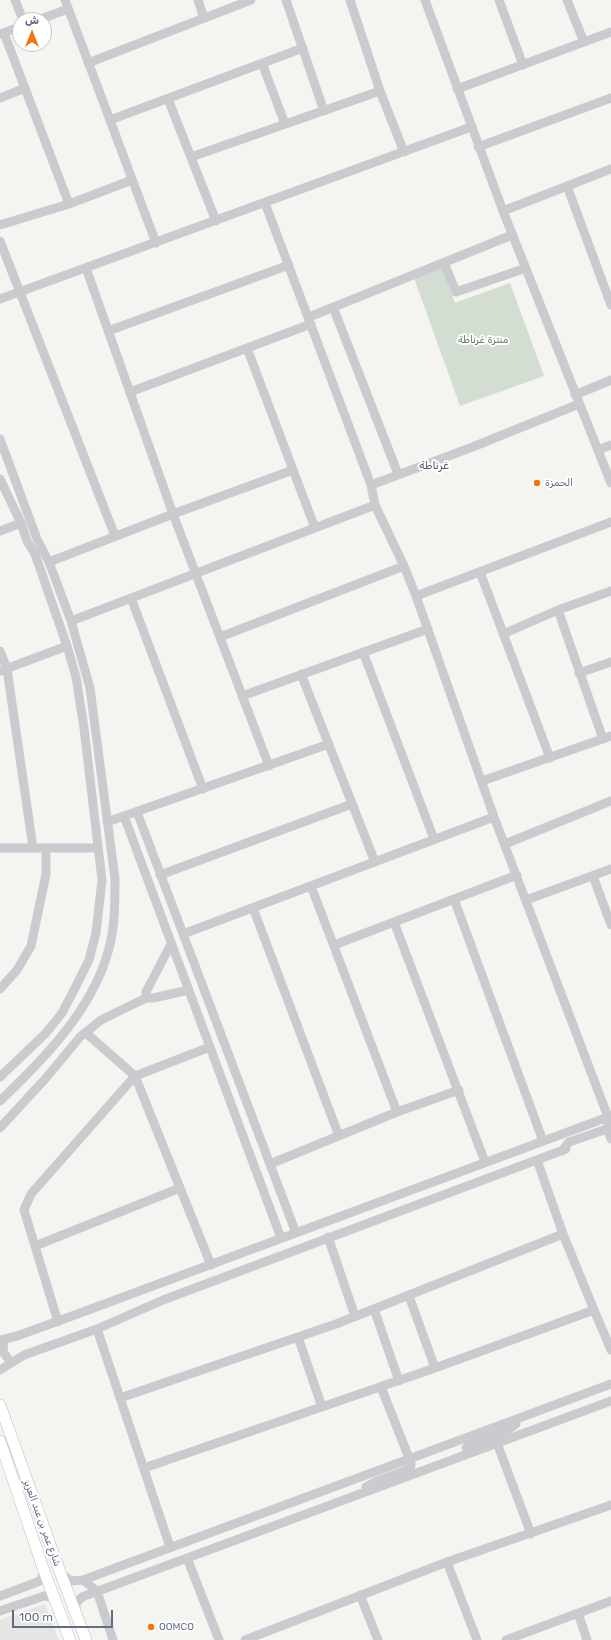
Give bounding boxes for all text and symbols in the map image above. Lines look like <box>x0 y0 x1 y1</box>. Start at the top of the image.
north arrow <box>12 12 52 52</box>
text: ش <box>25 14 39 27</box>
park label: منتزة غرناطة <box>458 334 508 346</box>
district label: غرناطة <box>419 459 449 473</box>
place label: الحمزة <box>545 477 573 489</box>
marker: الحمزة <box>532 478 542 488</box>
street label: شارع عمر بن عبد العزيز <box>21 1478 63 1568</box>
scale bar <box>14 1602 115 1628</box>
text: 100 m <box>19 1610 53 1624</box>
place label: OOMCO <box>159 1621 194 1633</box>
marker: OOMCO <box>146 1622 156 1632</box>

